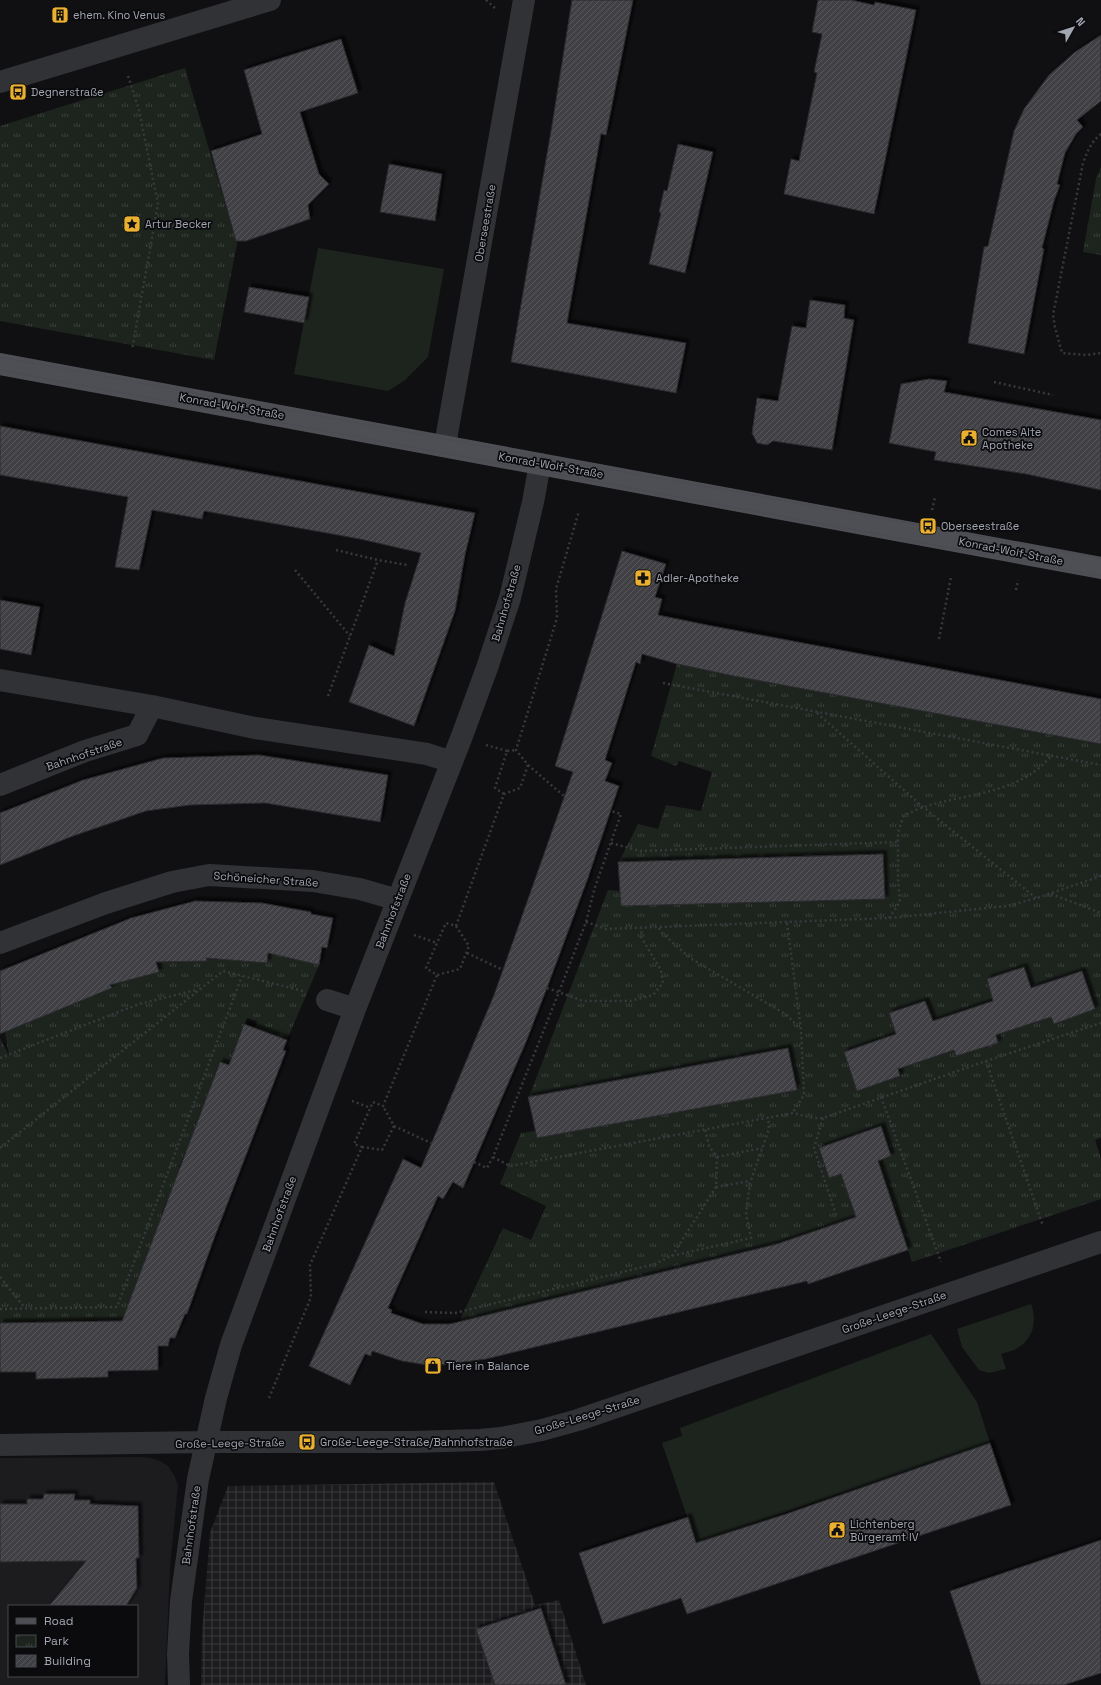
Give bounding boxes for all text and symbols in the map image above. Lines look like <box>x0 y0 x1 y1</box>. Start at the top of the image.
building icon: ehem. Kino Venus <box>50 5 70 25</box>
place label: ehem. Kino Venus <box>73 8 165 22</box>
north arrow <box>1053 8 1093 48</box>
text: N <box>1073 14 1089 29</box>
bus stop icon: Degnerstraße <box>8 82 28 102</box>
place label: Degnerstraße <box>31 85 104 99</box>
street label: Oberseestraße <box>471 183 499 263</box>
place icon: Artur Becker <box>122 214 142 234</box>
place label: Artur Becker <box>145 217 212 231</box>
street label: Konrad-Wolf-Straße <box>179 390 285 422</box>
place label: Comes Alte Apotheke <box>982 425 1041 452</box>
public building icon: Comes Alte Apotheke <box>959 428 979 448</box>
street label: Konrad-Wolf-Straße <box>498 449 604 481</box>
bus stop icon: Oberseestraße <box>918 516 938 536</box>
place label: Oberseestraße <box>941 519 1019 533</box>
street label: Konrad-Wolf-Straße <box>958 534 1064 568</box>
street label: Bahnhofstraße <box>488 563 524 643</box>
pharmacy icon: Adler-Apotheke <box>633 568 653 588</box>
place label: Adler-Apotheke <box>656 571 739 585</box>
street label: Bahnhofstraße <box>44 734 124 774</box>
street label: Schöneicher Straße <box>213 868 319 890</box>
street label: Bahnhofstraße <box>372 871 414 951</box>
street label: Bahnhofstraße <box>259 1174 299 1254</box>
street label: Große-Leege-Straße <box>840 1288 948 1336</box>
shop icon: Tiere in Balance <box>423 1356 443 1376</box>
place label: Tiere in Balance <box>446 1359 530 1373</box>
street label: Große-Leege-Straße <box>533 1392 641 1438</box>
bus stop icon: Große-Leege-Straße/Bahnhofstraße <box>297 1432 317 1452</box>
street label: Große-Leege-Straße <box>175 1435 285 1451</box>
place label: Große-Leege-Straße/Bahnhofstraße <box>320 1435 513 1449</box>
street label: Bahnhofstraße <box>179 1485 203 1565</box>
place label: Lichtenberg Bürgeramt IV <box>850 1517 919 1544</box>
public building icon: Lichtenberg Bürgeramt IV <box>827 1520 847 1540</box>
legend <box>8 1605 138 1677</box>
text: Road <box>44 1613 73 1629</box>
text: Park <box>44 1633 69 1649</box>
text: Building <box>44 1653 91 1669</box>

